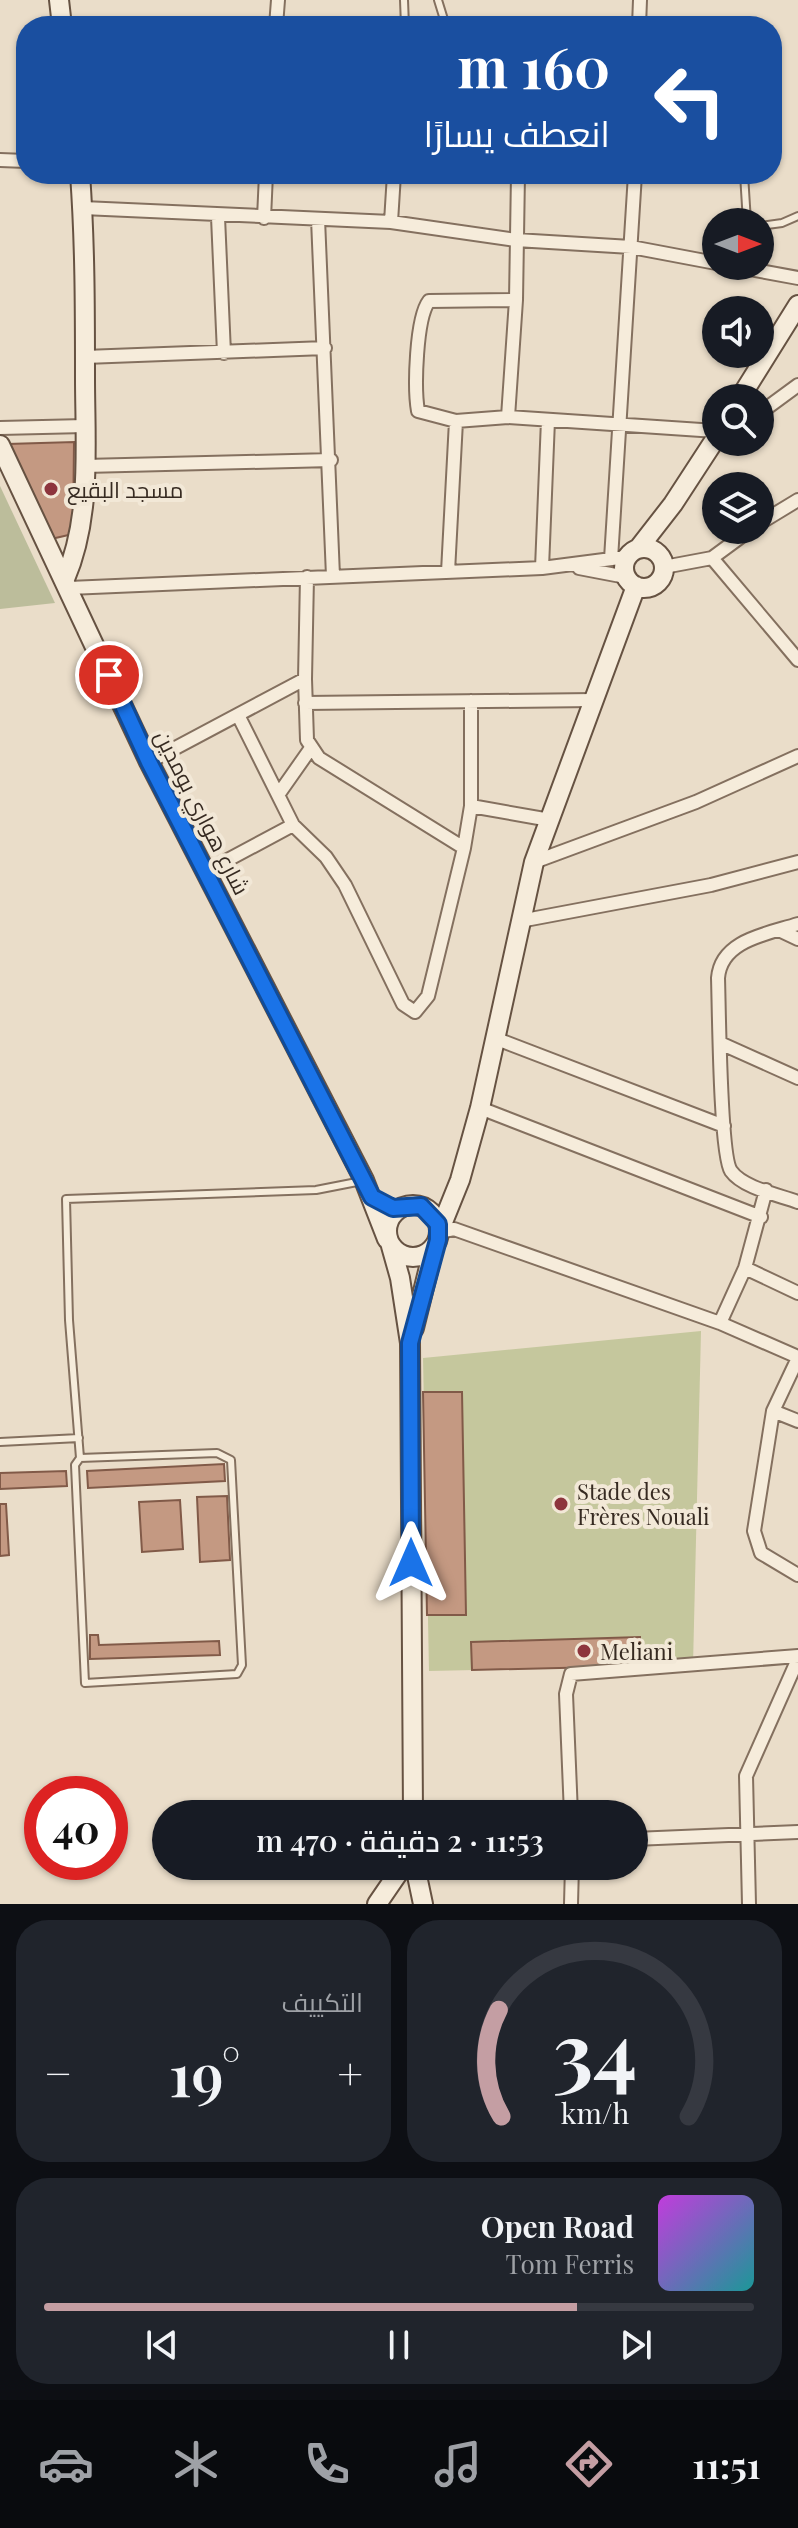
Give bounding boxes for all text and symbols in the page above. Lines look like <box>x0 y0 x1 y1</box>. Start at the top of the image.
text: 160 m <box>457 28 610 103</box>
icon: left <box>638 48 742 152</box>
text: انعطف يسارًا <box>424 108 610 156</box>
north arrow <box>702 208 774 280</box>
map controls <box>702 208 774 544</box>
button: sound <box>702 296 774 368</box>
button: search <box>702 384 774 456</box>
button: layers <box>702 472 774 544</box>
place label: مسجد البقيع <box>67 474 183 505</box>
marker: مسجد البقيع <box>42 480 60 498</box>
pin <box>75 641 143 709</box>
icon: arrive <box>87 653 131 697</box>
street label: شارع هواري بومدين <box>146 725 257 901</box>
place label: Stade des Frères Nouali <box>577 1476 709 1531</box>
marker: Stade des Frères Nouali <box>552 1495 570 1513</box>
position arrow <box>369 1521 453 1605</box>
place label: Meliani <box>600 1636 673 1666</box>
marker: Meliani <box>575 1642 593 1660</box>
speed limit sign: 40 <box>24 1776 128 1880</box>
text: 11:53 · 2 دقيقة · 470 m <box>256 1820 544 1860</box>
text: التكييف <box>281 1984 363 2019</box>
text: 34 <box>552 1993 637 2104</box>
text: 19° <box>169 2032 241 2112</box>
text: − <box>44 2042 72 2101</box>
text: + <box>337 2042 363 2101</box>
text: km/h <box>560 2093 629 2131</box>
text: Open Road <box>481 2206 634 2246</box>
text: Tom Ferris <box>505 2246 634 2281</box>
icon: previous <box>140 2323 184 2367</box>
icon: pause <box>377 2323 421 2367</box>
icon: next <box>614 2323 658 2367</box>
icon: car <box>38 2436 94 2492</box>
icon: climate <box>168 2436 224 2492</box>
icon: phone <box>299 2436 355 2492</box>
icon: music <box>430 2436 486 2492</box>
icon: directions <box>561 2436 617 2492</box>
text: 11:51 <box>692 2440 761 2488</box>

